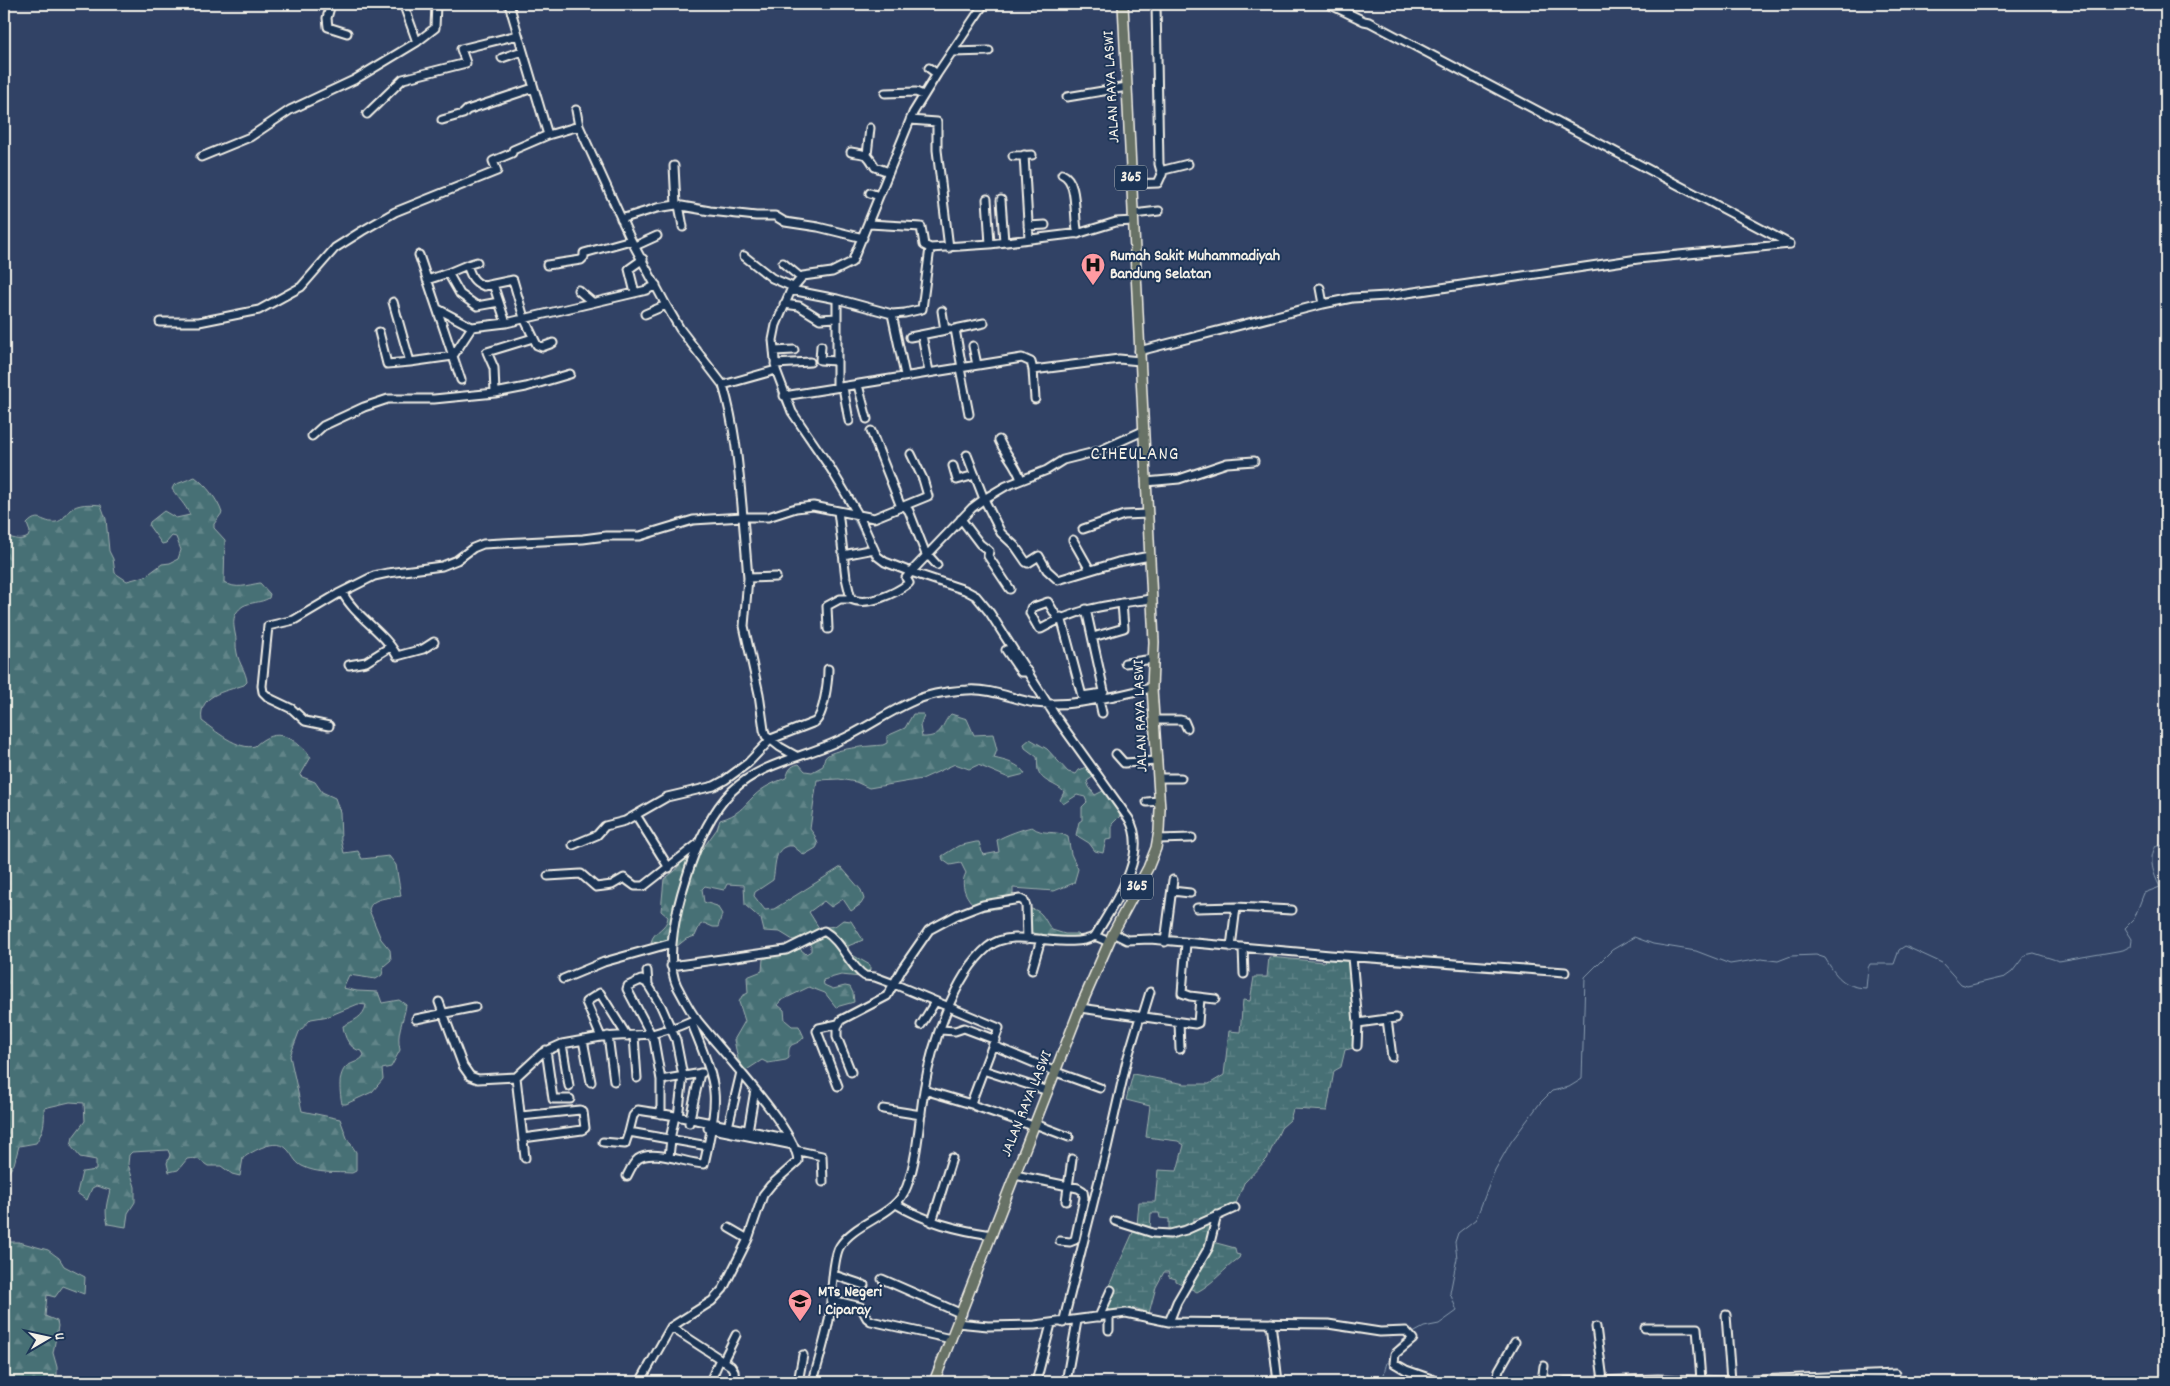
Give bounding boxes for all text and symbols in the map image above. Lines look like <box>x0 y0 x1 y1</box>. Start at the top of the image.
street label: JALAN RAYA LASWI <box>1098 30 1126 144</box>
road number: 365 <box>1115 166 1147 190</box>
place label: Rumah Sakit Muhammadiyah Bandung Selatan <box>1110 245 1280 286</box>
hospital icon: Rumah Sakit Muhammadiyah Bandung Selatan <box>1080 252 1106 286</box>
district label: CIHEULANG <box>1091 442 1179 469</box>
street label: JALAN RAYA LASWI <box>1128 659 1154 773</box>
road number: 365 <box>1121 874 1153 900</box>
street label: JALAN RAYA LASWI <box>995 1047 1059 1161</box>
place label: MTs Negeri 1 Ciparay <box>818 1281 882 1322</box>
school or university icon: MTs Negeri 1 Ciparay <box>787 1288 813 1322</box>
north arrow <box>22 1314 72 1364</box>
text: U <box>48 1331 69 1341</box>

